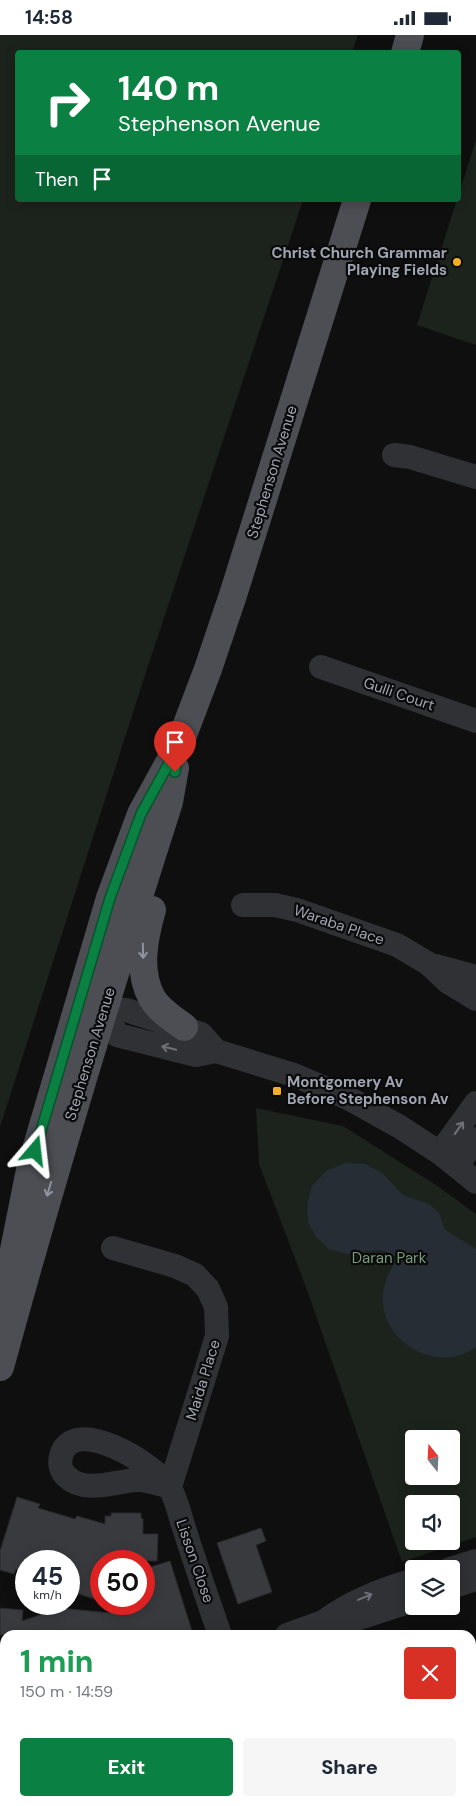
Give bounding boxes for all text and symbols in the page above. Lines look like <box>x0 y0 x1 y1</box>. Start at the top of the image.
text: 14:58 <box>25 5 73 30</box>
text: 140 m <box>118 65 219 111</box>
icon: right <box>35 70 100 135</box>
text: Stephenson Avenue <box>118 109 320 138</box>
icon: arrive <box>88 165 116 193</box>
text: Then <box>35 167 78 192</box>
place label: Christ Church Grammar Playing Fields <box>271 243 447 280</box>
marker: Christ Church Grammar Playing Fields <box>451 256 463 268</box>
street label: Stephenson Avenue <box>242 403 302 541</box>
street label: Gulli Court <box>361 673 437 716</box>
pin <box>154 721 196 772</box>
icon: arrive <box>161 728 189 756</box>
street label: Waraba Place <box>291 900 387 950</box>
one-way arrow <box>139 943 148 959</box>
street label: Stephenson Avenue <box>60 985 120 1123</box>
one-way arrow <box>161 1043 177 1052</box>
place label: Montgomery Av Before Stephenson Av <box>287 1072 449 1109</box>
marker: Montgomery Av Before Stephenson Av <box>271 1085 283 1097</box>
one-way arrow <box>454 1121 464 1135</box>
position arrow <box>8 1124 60 1176</box>
one-way arrow <box>43 1181 53 1197</box>
park label: Daran Park <box>352 1248 427 1268</box>
street label: Maida Place <box>181 1337 225 1423</box>
north arrow <box>405 1430 460 1485</box>
map controls <box>405 1430 460 1615</box>
button: sound <box>405 1495 460 1550</box>
street label: Lisson Close <box>171 1517 219 1605</box>
speed limit sign: 50 <box>90 1550 155 1615</box>
text: 45 <box>32 1560 63 1593</box>
button: layers <box>405 1560 460 1615</box>
text: km/h <box>33 1587 62 1603</box>
one-way arrow <box>357 1592 372 1602</box>
text: 1 min <box>20 1642 93 1681</box>
button: close <box>404 1647 456 1699</box>
text: 150 m · 14:59 <box>20 1681 113 1702</box>
button: Exit <box>20 1738 233 1796</box>
button: Share <box>243 1738 456 1796</box>

